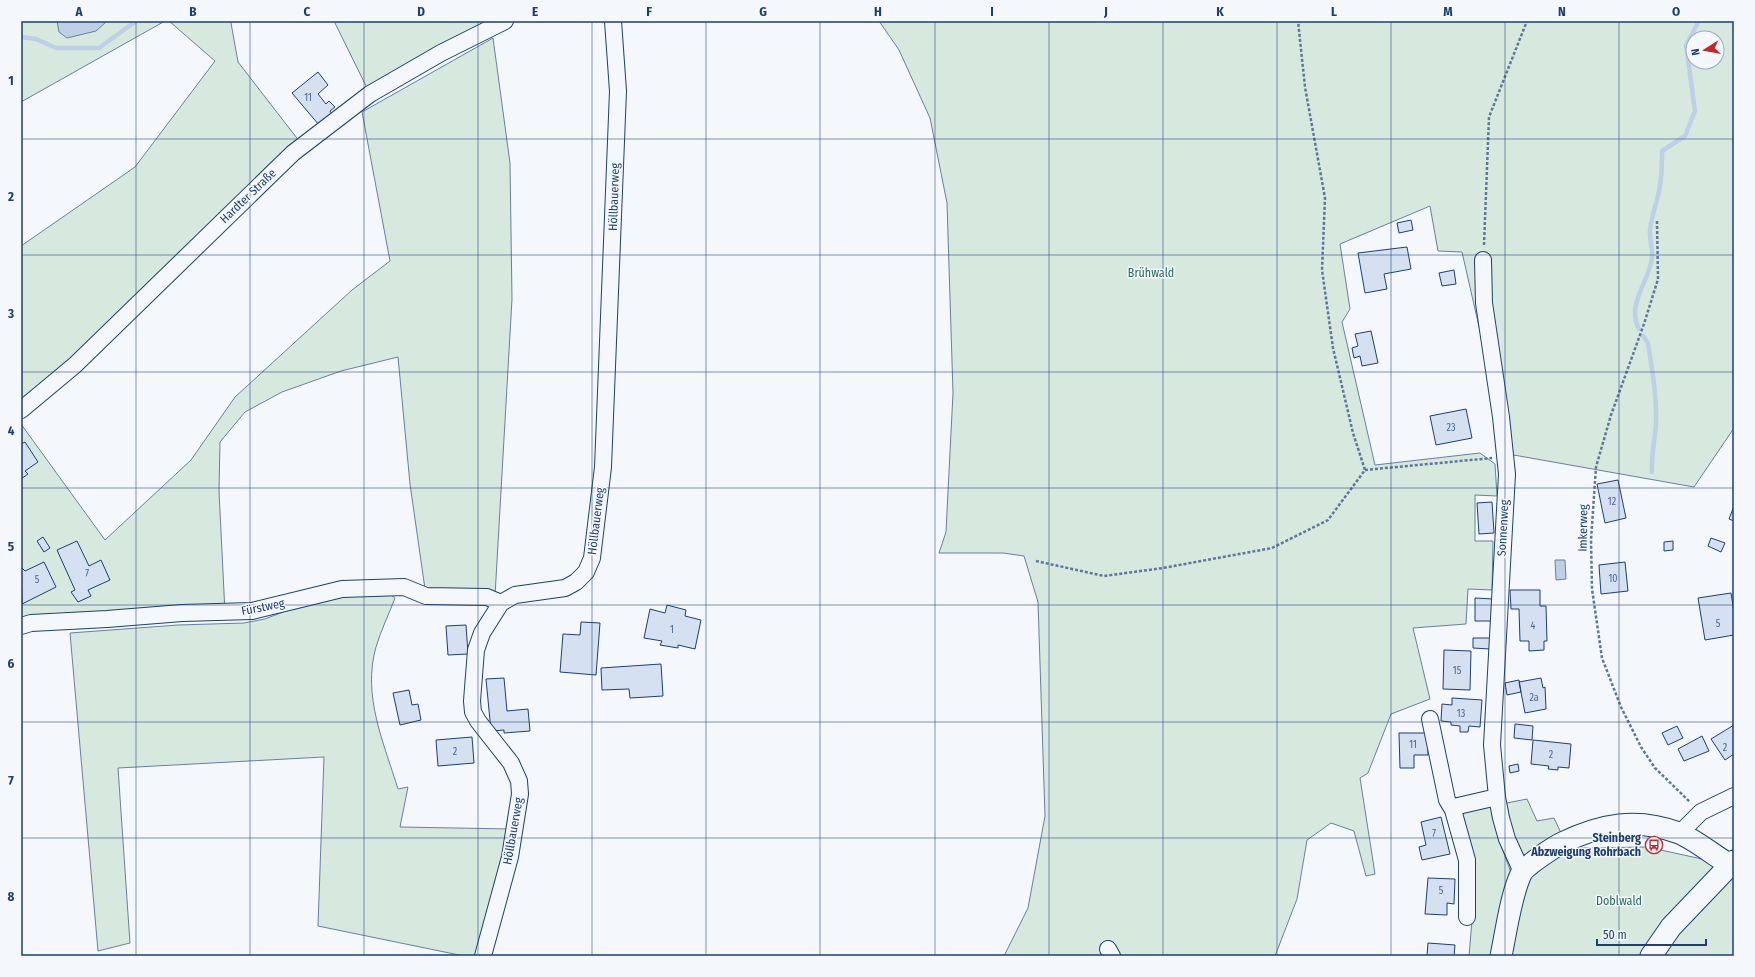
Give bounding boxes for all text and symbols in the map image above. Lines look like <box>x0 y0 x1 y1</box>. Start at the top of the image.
text: A <box>74 4 83 19</box>
text: B <box>189 4 197 19</box>
text: C <box>304 4 311 19</box>
text: D <box>417 4 425 19</box>
text: E <box>532 4 538 19</box>
text: F <box>646 4 652 19</box>
text: G <box>759 4 767 19</box>
text: H <box>874 4 882 19</box>
text: I <box>990 4 994 19</box>
text: J <box>1103 4 1108 19</box>
text: K <box>1216 4 1224 19</box>
text: L <box>1331 4 1337 19</box>
text: M <box>1443 4 1453 19</box>
text: N <box>1558 4 1566 19</box>
text: O <box>1672 4 1680 19</box>
north arrow <box>1685 30 1725 70</box>
text: N <box>1689 47 1703 56</box>
text: 1 <box>8 73 14 88</box>
house number: 11 <box>304 92 312 104</box>
street label: Höllbauerweg <box>606 162 622 231</box>
street label: Hardter Straße <box>217 166 279 226</box>
text: 2 <box>7 189 14 204</box>
park label: Brühwald <box>1128 266 1174 280</box>
text: 3 <box>7 306 14 321</box>
house number: 23 <box>1447 422 1456 434</box>
text: 4 <box>8 423 15 438</box>
street label: Höllbauerweg <box>585 486 607 556</box>
house number: 12 <box>1608 496 1617 508</box>
street label: Sonnenweg <box>1495 499 1511 557</box>
street label: Imkerweg <box>1576 504 1590 552</box>
text: 5 <box>8 539 14 554</box>
house number: 7 <box>85 568 89 580</box>
house number: 10 <box>1608 573 1618 585</box>
house number: 5 <box>35 574 40 586</box>
street label: Fürstweg <box>240 596 286 618</box>
house number: 5 <box>1716 618 1721 630</box>
house number: 4 <box>1531 620 1536 632</box>
house number: 1 <box>670 624 674 636</box>
text: 6 <box>8 656 15 671</box>
house number: 15 <box>1453 665 1462 677</box>
house number: 2a <box>1529 692 1539 704</box>
house number: 13 <box>1457 708 1466 720</box>
house number: 11 <box>1409 739 1417 751</box>
house number: 2 <box>1723 742 1728 754</box>
house number: 2 <box>453 746 458 758</box>
house number: 2 <box>1549 749 1554 761</box>
text: 7 <box>8 773 14 788</box>
street label: Höllbauerweg <box>500 796 526 866</box>
house number: 7 <box>1432 828 1436 840</box>
place label: Steinberg Abzweigung Rohrbach <box>1530 831 1641 859</box>
bus stop icon: Steinberg Abzweigung Rohrbach <box>1644 835 1664 855</box>
house number: 5 <box>1439 885 1444 897</box>
text: 8 <box>8 889 15 904</box>
park label: Doblwald <box>1596 894 1642 908</box>
scale bar <box>1597 921 1706 947</box>
text: 50 m <box>1603 928 1627 942</box>

